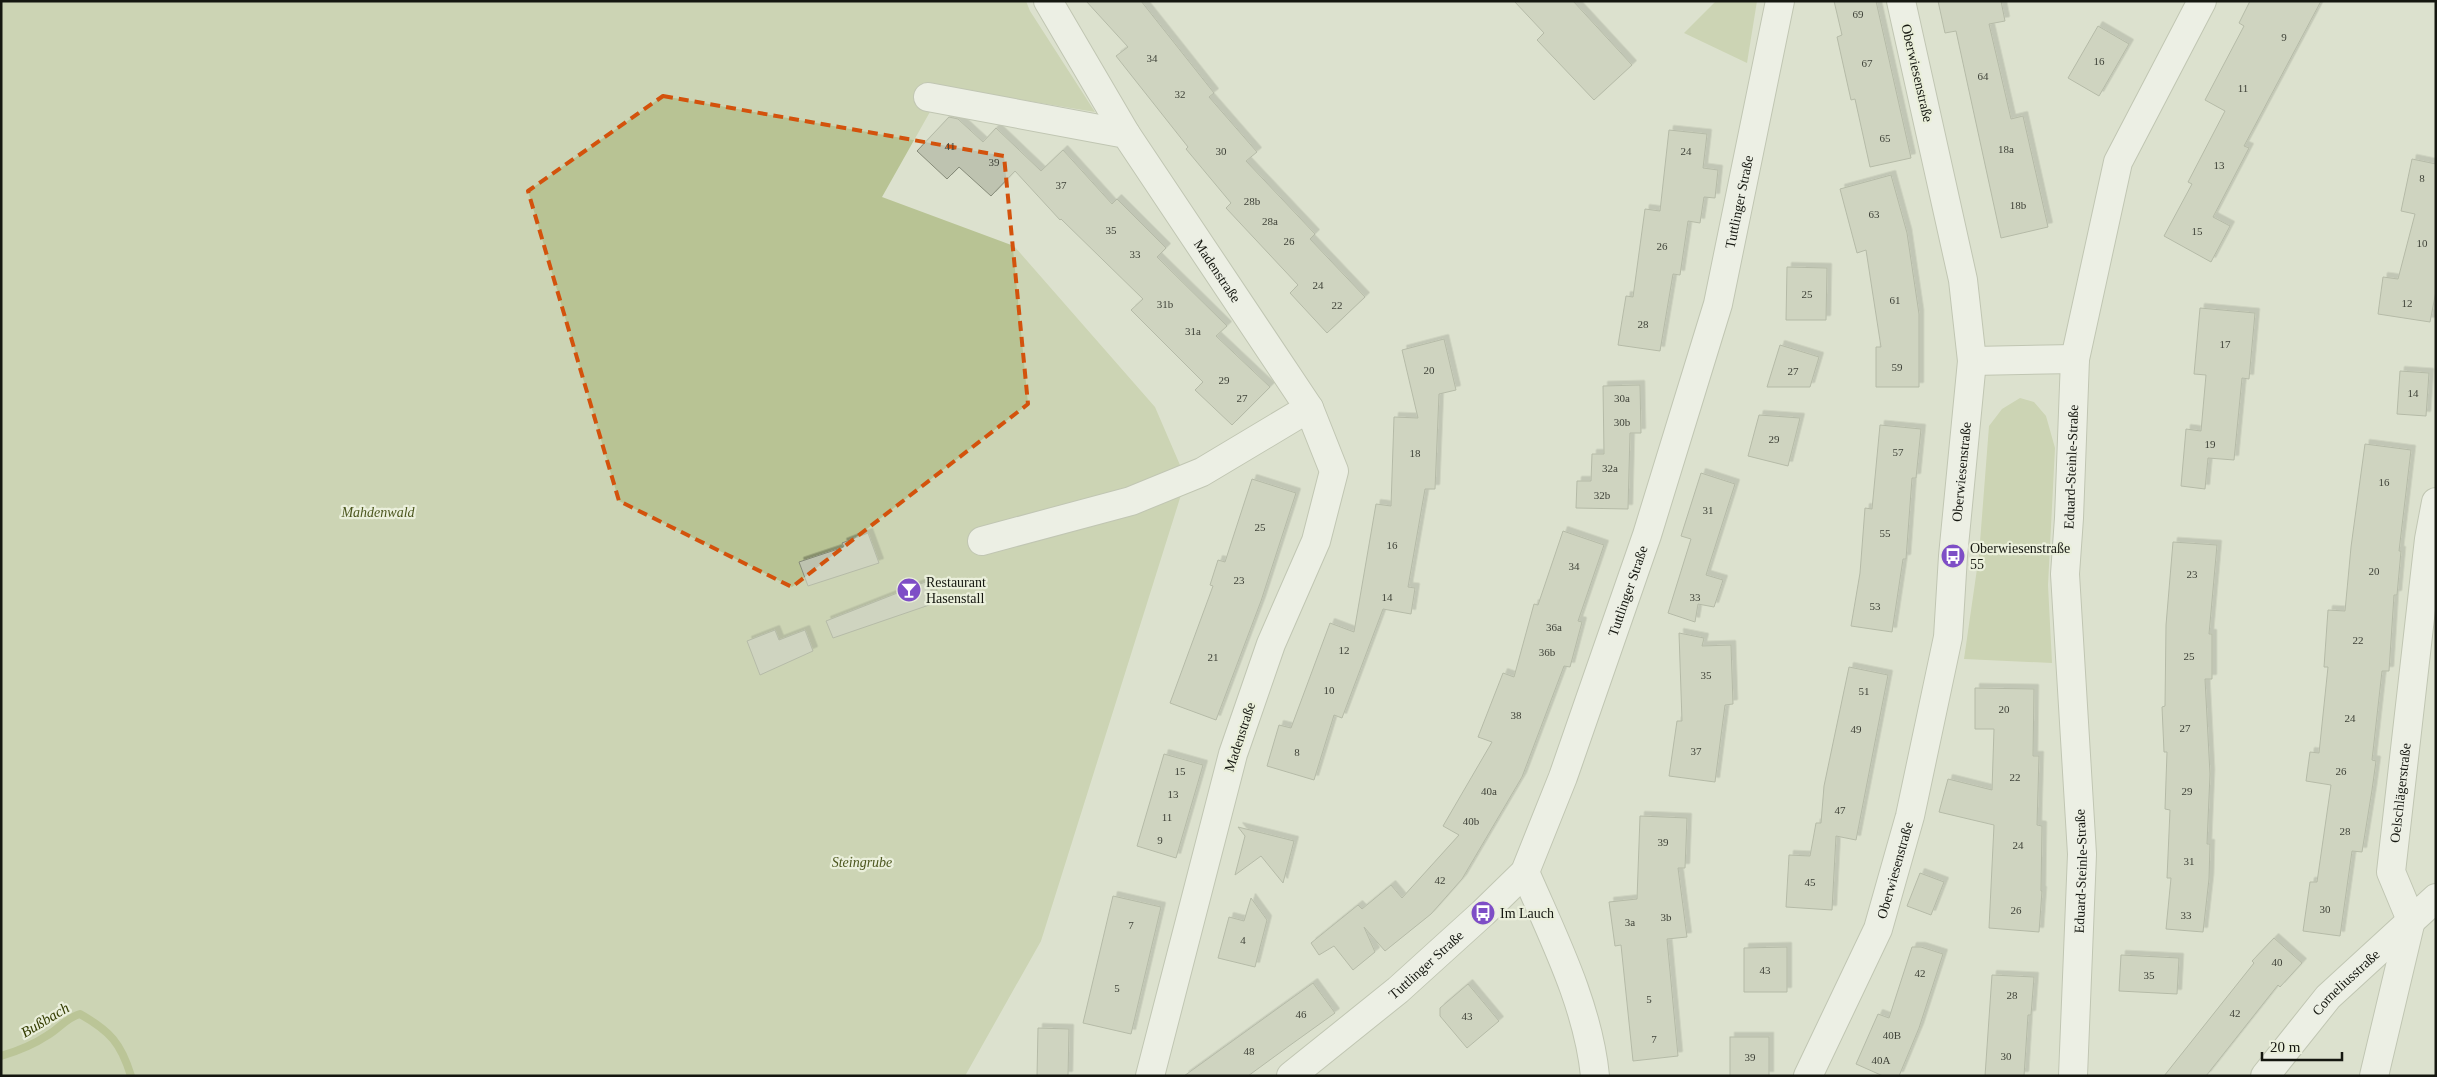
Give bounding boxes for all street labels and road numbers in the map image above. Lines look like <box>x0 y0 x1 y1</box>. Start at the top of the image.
street label: Oberwiesenstraße <box>1898 22 1936 124</box>
street label: Tuttlinger Straße <box>1722 154 1756 250</box>
street label: Madenstraße <box>1191 237 1244 305</box>
street label: Eduard-Steinle-Straße <box>2061 404 2081 530</box>
street label: Oberwiesenstraße <box>1949 421 1974 522</box>
street label: Tuttlinger Straße <box>1605 544 1650 638</box>
street label: Madenstraße <box>1222 700 1258 774</box>
street label: Oelschlägerstraße <box>2387 742 2413 844</box>
street label: Eduard-Steinle-Straße <box>2071 809 2090 934</box>
street label: Oberwiesenstraße <box>1874 820 1916 920</box>
street label: Tuttlinger Straße <box>1386 927 1466 1002</box>
street label: Corneliusstraße <box>2309 946 2382 1018</box>

